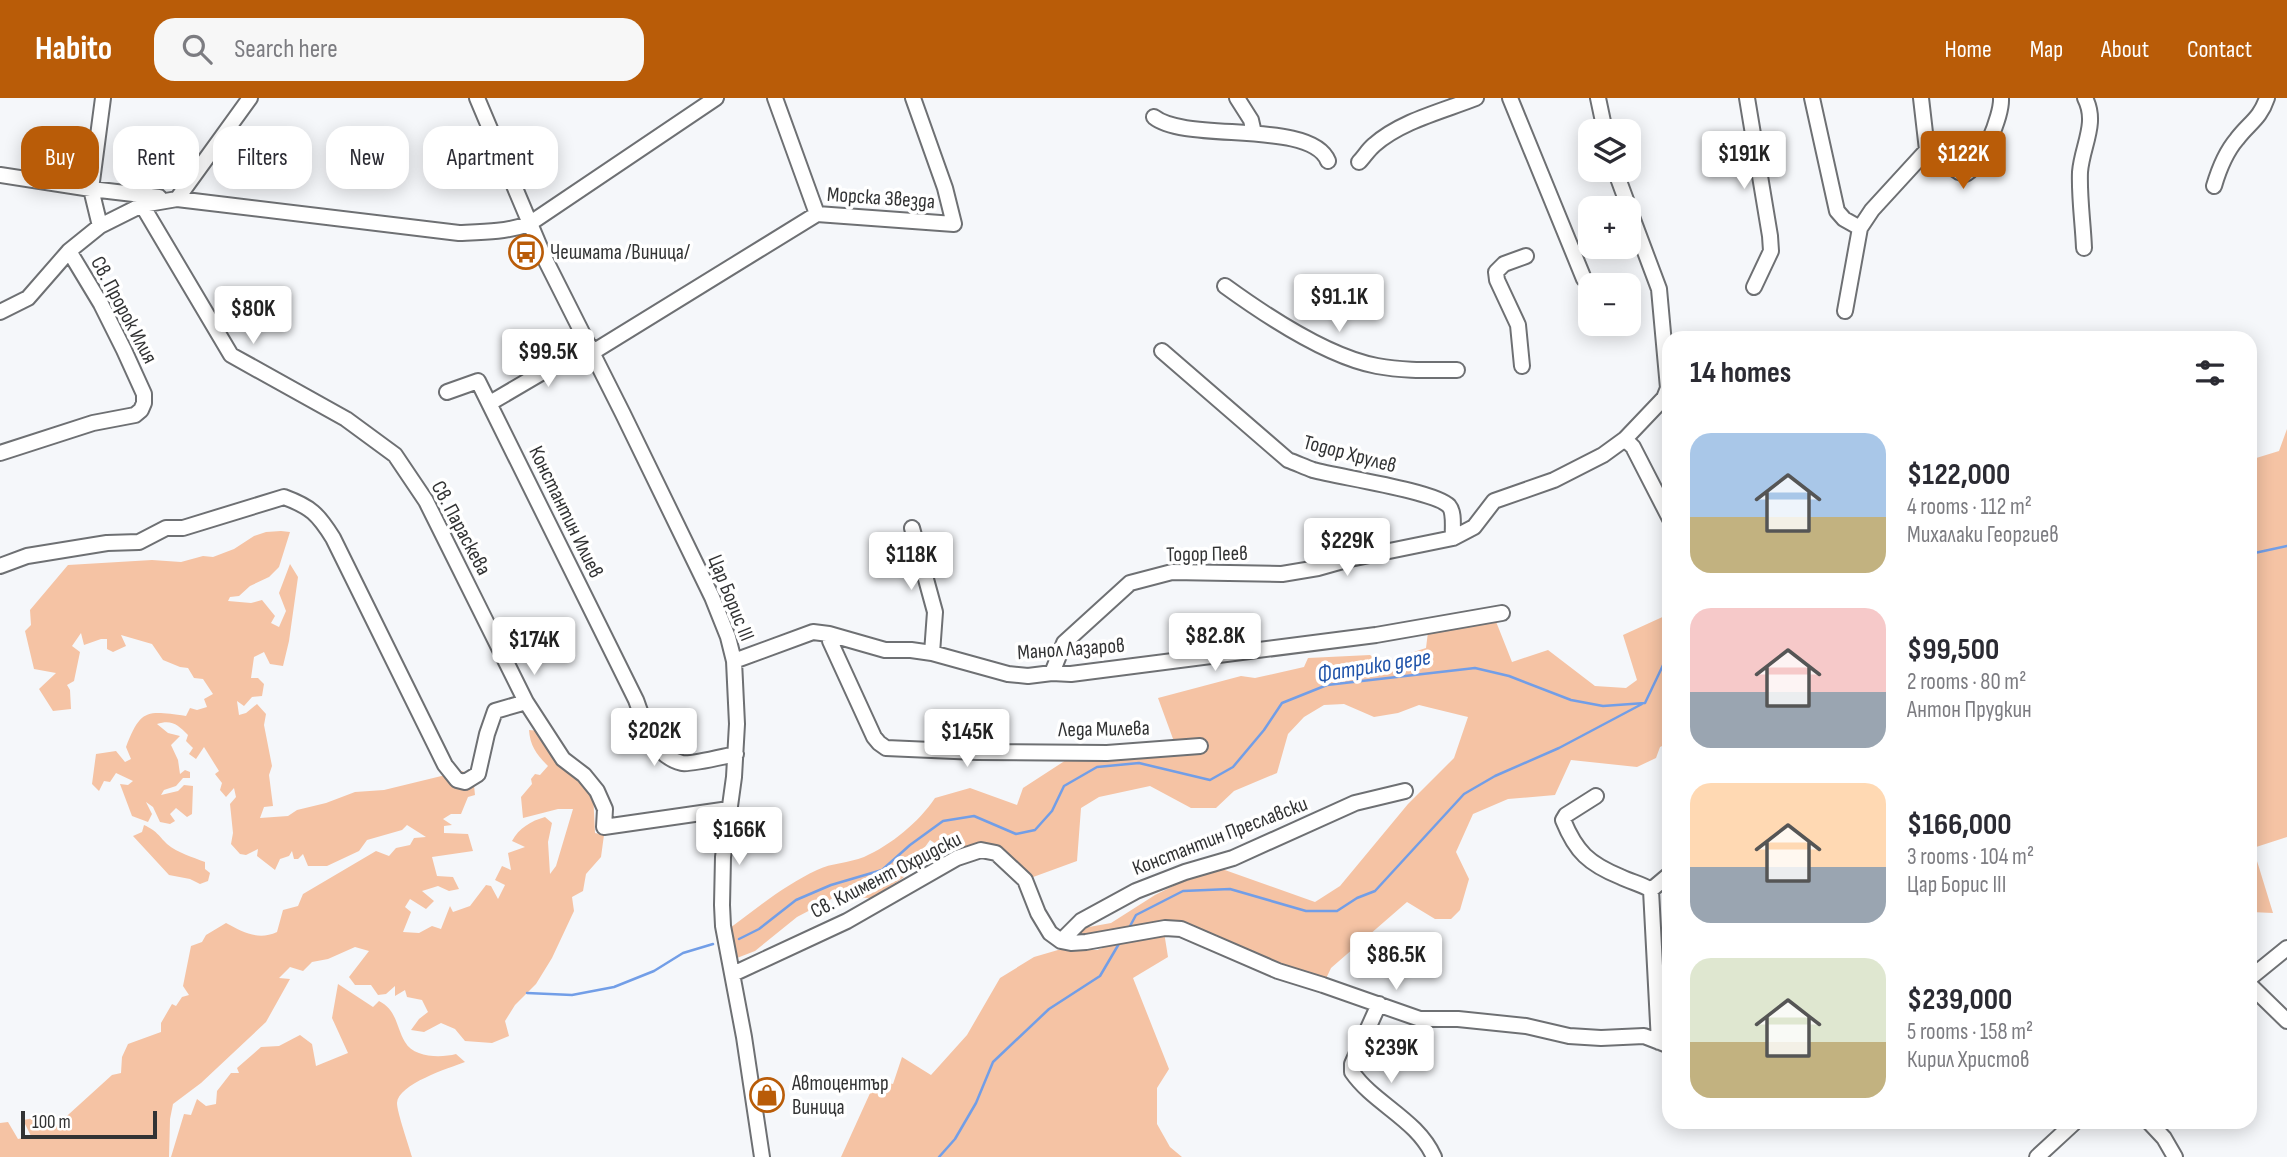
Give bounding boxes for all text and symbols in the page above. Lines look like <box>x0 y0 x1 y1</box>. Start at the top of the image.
search box <box>154 18 644 81</box>
text: Habito <box>35 29 112 69</box>
icon: search <box>178 30 216 68</box>
text: Search here <box>234 34 338 65</box>
text: Home <box>1944 35 1992 64</box>
text: Map <box>2030 35 2063 64</box>
text: About <box>2101 35 2149 64</box>
text: Contact <box>2187 35 2252 64</box>
map controls <box>1578 119 1641 336</box>
button: layers <box>1578 119 1641 182</box>
chip: Buy <box>21 126 99 189</box>
chip: Rent <box>113 126 199 189</box>
chip: Filters <box>213 126 312 189</box>
chip: New <box>326 126 409 189</box>
chip: Apartment <box>423 126 558 189</box>
pin: $191K <box>1695 132 1793 191</box>
pin: $122K <box>1914 132 2012 191</box>
text: $191K <box>1718 140 1770 168</box>
text: $122K <box>1937 140 1989 168</box>
street label: Морска Звезда <box>826 182 936 214</box>
button: + <box>1578 196 1641 259</box>
bus stop icon: Чешмата /Виница/ <box>507 233 545 271</box>
place label: Чешмата /Виница/ <box>550 240 690 265</box>
street label: Св. Пророк Илия <box>85 252 163 368</box>
button: − <box>1578 273 1641 336</box>
pin: $91.1K <box>1282 274 1396 334</box>
text: $91.1K <box>1310 283 1368 311</box>
pin: $80K <box>212 286 294 346</box>
text: $80K <box>231 295 275 323</box>
pin: $99.5K <box>491 330 605 389</box>
text: $99.5K <box>518 338 578 366</box>
icon: filters <box>2191 354 2229 392</box>
text: 14 homes <box>1690 355 1791 391</box>
street label: Тодор Хрулев <box>1301 430 1399 478</box>
street label: Константин Илиев <box>523 442 609 582</box>
text: $122,000 <box>1907 457 2010 493</box>
icon: home <box>1746 461 1830 545</box>
street label: Св. Параскева <box>426 477 496 579</box>
text: 4 rooms · 112 m² <box>1907 493 2032 521</box>
pin: $229K <box>1298 518 1396 578</box>
text: Михалаки Георгиев <box>1907 521 2059 549</box>
text: $229K <box>1320 527 1374 555</box>
pin: $118K <box>862 532 960 592</box>
text: $118K <box>885 541 937 569</box>
street label: Тодор Пеев <box>1166 541 1248 567</box>
street label: Цар Борис III <box>702 551 760 645</box>
pin: $82.8K <box>1158 614 1272 673</box>
pin: $174K <box>485 618 583 677</box>
text: $82.8K <box>1185 622 1245 650</box>
text: $174K <box>508 626 560 654</box>
text: $99,500 <box>1907 632 1999 668</box>
street label: Манол Лазаров <box>1016 633 1126 665</box>
icon: home <box>1746 636 1830 720</box>
water label: Фатрико дере <box>1315 643 1433 689</box>
text: 2 rooms · 80 m² <box>1907 668 2026 696</box>
text: Антон Прудкин <box>1907 696 2032 724</box>
pin: $202K <box>605 708 703 768</box>
pin: $145K <box>918 710 1016 769</box>
street label: Леда Милева <box>1057 716 1150 742</box>
text: $202K <box>627 717 681 745</box>
text: $145K <box>940 718 994 746</box>
street label: Константин Преславски <box>1129 791 1311 881</box>
text: $166,000 <box>1907 807 2012 843</box>
pin: $166K <box>690 808 788 867</box>
icon: home <box>1746 811 1830 895</box>
text: $166K <box>712 816 766 844</box>
street label: Св. Климент Охридски <box>806 826 966 924</box>
text: 3 rooms · 104 m² <box>1907 843 2034 871</box>
text: Цар Борис III <box>1907 871 2006 899</box>
pin: $86.5K <box>1339 932 1453 992</box>
text: $86.5K <box>1366 941 1426 969</box>
text: $239,000 <box>1907 982 2012 1018</box>
icon: home <box>1746 986 1830 1070</box>
text: 5 rooms · 158 m² <box>1907 1018 2033 1046</box>
pin: $239K <box>1342 1026 1440 1085</box>
text: $239K <box>1364 1034 1418 1062</box>
text: Кирил Христов <box>1907 1046 2030 1074</box>
place label: Автоцентър Виница <box>791 1071 889 1120</box>
shop icon: Автоцентър Виница <box>748 1076 786 1114</box>
scale bar <box>21 1108 158 1140</box>
text: 100 m <box>32 1111 71 1134</box>

